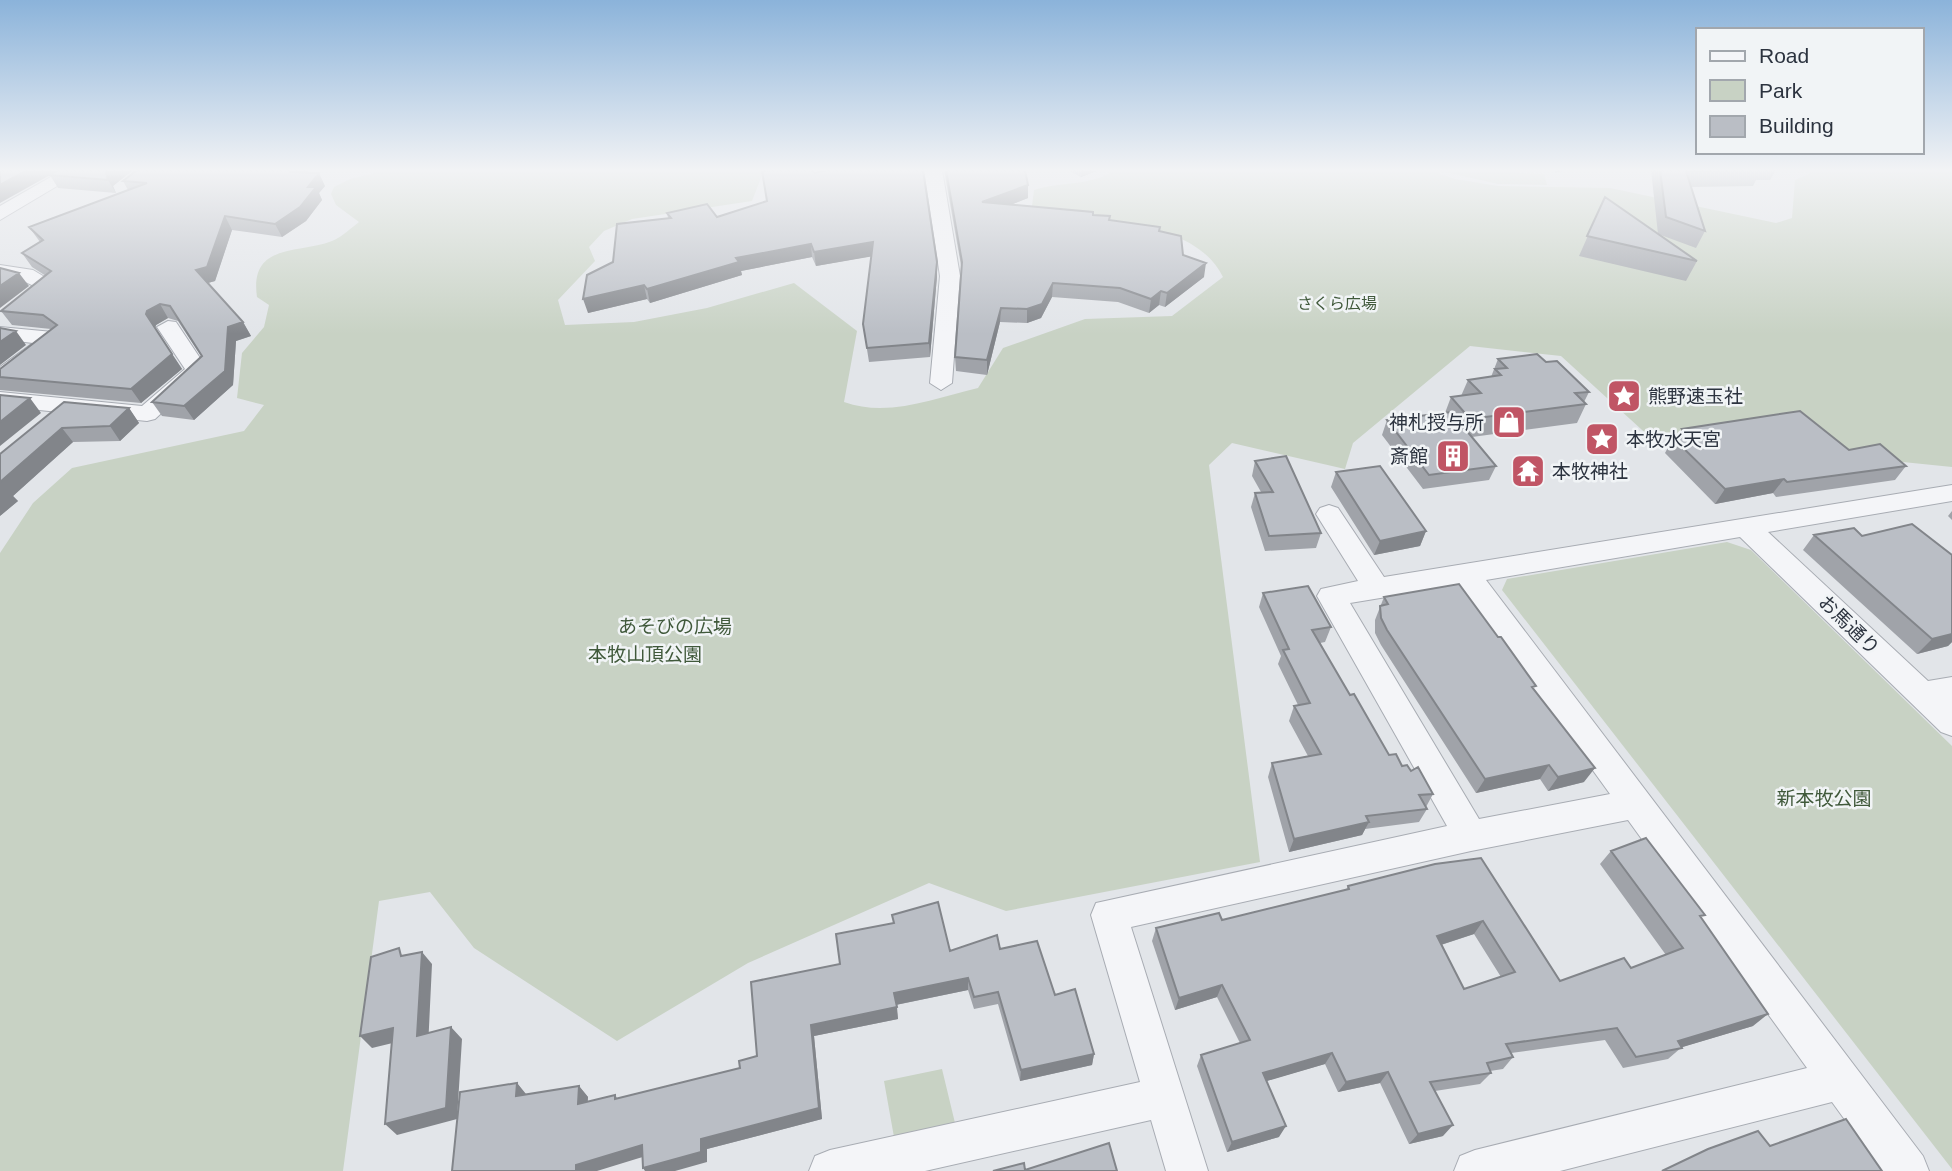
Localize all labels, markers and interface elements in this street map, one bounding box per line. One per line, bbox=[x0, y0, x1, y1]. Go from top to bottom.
legend bbox=[1696, 28, 1924, 154]
text: Road bbox=[1759, 44, 1809, 67]
text: Park bbox=[1759, 79, 1803, 102]
text: Building bbox=[1759, 114, 1834, 137]
park label: さくら広場 bbox=[1297, 295, 1377, 312]
place icon: 熊野速玉社 bbox=[1605, 377, 1643, 415]
place label: 熊野速玉社 bbox=[1648, 386, 1743, 407]
shop icon: 神札授与所 bbox=[1490, 403, 1528, 441]
place label: 神札授与所 bbox=[1389, 412, 1484, 433]
place icon: 本牧水天宮 bbox=[1583, 420, 1621, 458]
place label: 本牧水天宮 bbox=[1626, 429, 1721, 450]
building icon: 斎館 bbox=[1434, 437, 1472, 475]
place label: 斎館 bbox=[1390, 446, 1428, 467]
temple icon: 本牧神社 bbox=[1509, 452, 1547, 490]
place label: 本牧神社 bbox=[1552, 461, 1628, 482]
street label: お馬通り bbox=[1814, 591, 1884, 659]
park label: あそびの広場 bbox=[618, 616, 732, 637]
park label: 本牧山頂公園 bbox=[588, 644, 702, 665]
park label: 新本牧公園 bbox=[1776, 788, 1872, 809]

